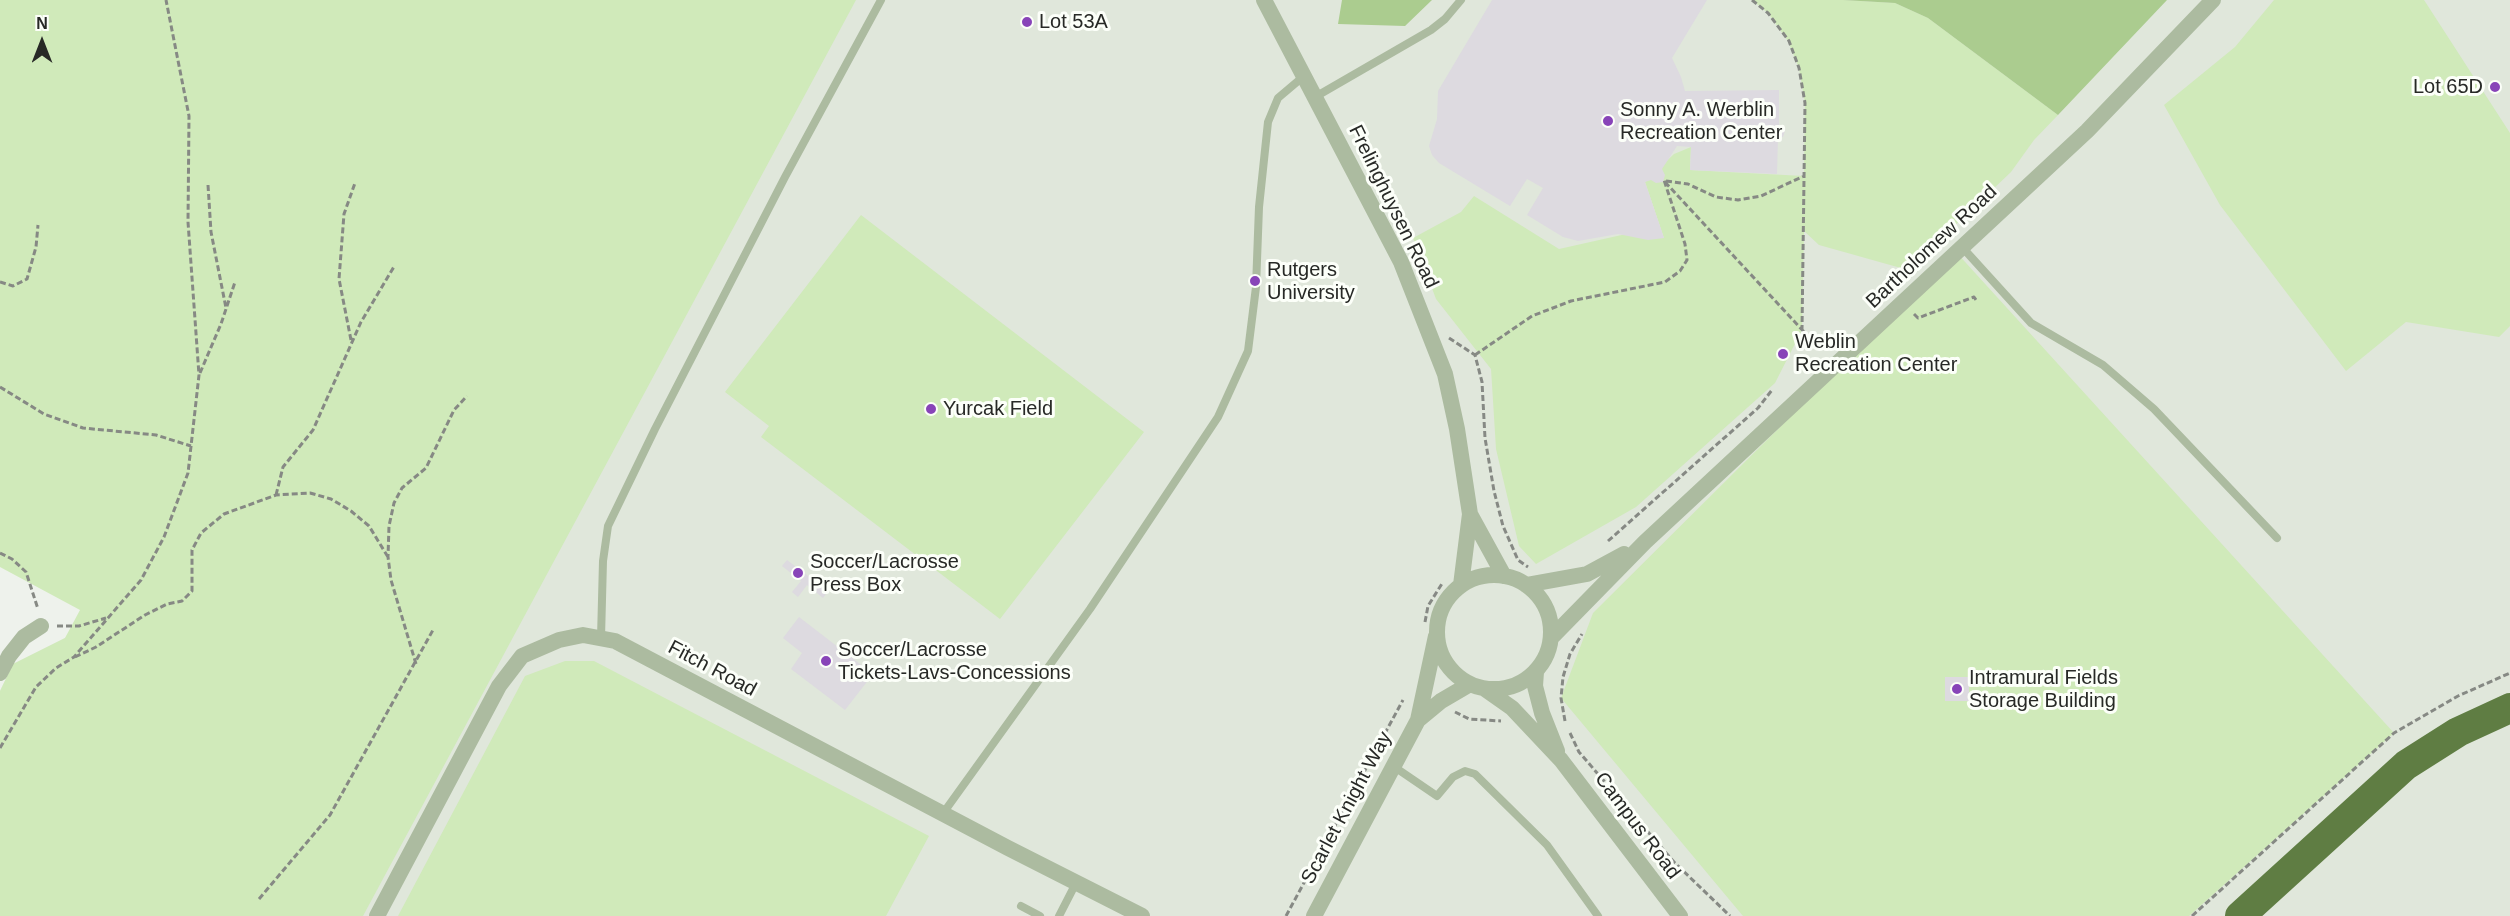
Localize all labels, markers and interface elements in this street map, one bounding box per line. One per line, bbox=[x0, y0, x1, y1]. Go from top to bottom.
place label: Lot 53A bbox=[1039, 10, 1108, 34]
north arrow bbox=[12, 12, 72, 72]
text: N bbox=[36, 15, 48, 32]
marker: Lot 53A bbox=[1020, 15, 1034, 29]
place label: Lot 65D bbox=[2413, 75, 2483, 99]
marker: Lot 65D bbox=[2488, 80, 2502, 94]
place label: Sonny A. Werblin Recreation Center bbox=[1620, 98, 1782, 145]
marker: Sonny A. Werblin Recreation Center bbox=[1601, 114, 1615, 128]
street label: Frelinghuysen Road bbox=[1343, 121, 1443, 293]
street label: Bartholomew Road bbox=[1862, 180, 2002, 314]
place label: Rutgers University bbox=[1267, 258, 1355, 305]
marker: Rutgers University bbox=[1248, 274, 1262, 288]
place label: Weblin Recreation Center bbox=[1795, 330, 1957, 377]
marker: Weblin Recreation Center bbox=[1776, 347, 1790, 361]
place label: Yurcak Field bbox=[943, 397, 1053, 421]
marker: Yurcak Field bbox=[924, 402, 938, 416]
place label: Soccer/Lacrosse Press Box bbox=[810, 550, 959, 597]
marker: Soccer/Lacrosse Press Box bbox=[791, 566, 805, 580]
street label: Fitch Road bbox=[664, 636, 760, 702]
place label: Soccer/Lacrosse Tickets-Lavs-Concessions bbox=[838, 638, 1071, 685]
marker: Soccer/Lacrosse Tickets-Lavs-Concessions bbox=[819, 654, 833, 668]
place label: Intramural Fields Storage Building bbox=[1969, 666, 2118, 713]
marker: Intramural Fields Storage Building bbox=[1950, 682, 1964, 696]
street label: Scarlet Knight Way bbox=[1297, 728, 1397, 888]
street label: Campus Road bbox=[1589, 768, 1685, 884]

